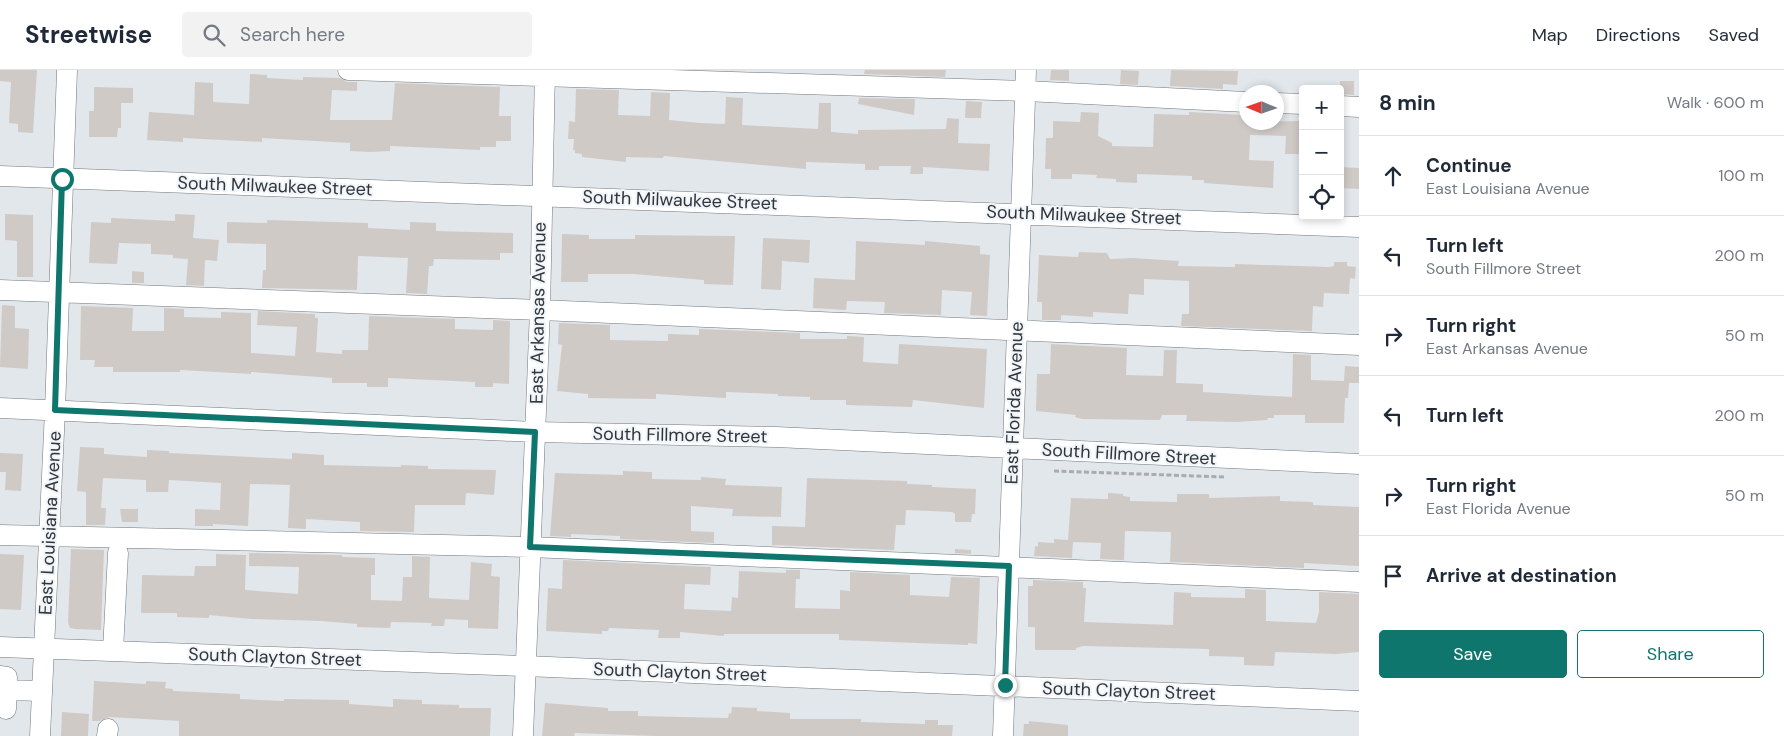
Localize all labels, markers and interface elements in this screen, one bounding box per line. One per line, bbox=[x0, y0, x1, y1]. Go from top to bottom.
search box bbox=[182, 12, 532, 57]
text: Streetwise bbox=[25, 19, 152, 50]
icon: search bbox=[200, 21, 228, 49]
text: Search here bbox=[240, 22, 345, 47]
text: Map bbox=[1532, 23, 1568, 47]
text: Directions bbox=[1596, 23, 1681, 47]
text: Saved bbox=[1709, 23, 1759, 47]
north arrow bbox=[1239, 85, 1284, 130]
map controls bbox=[1299, 85, 1344, 220]
button: + bbox=[1299, 85, 1344, 130]
text: 8 min bbox=[1379, 89, 1436, 117]
text: Walk · 600 m bbox=[1667, 92, 1764, 113]
button: − bbox=[1299, 130, 1344, 175]
text: Continue bbox=[1426, 153, 1512, 178]
icon: ahead bbox=[1379, 162, 1407, 190]
text: 100 m bbox=[1719, 165, 1764, 186]
route start bbox=[51, 168, 74, 191]
street label: South Milwaukee Street bbox=[177, 171, 373, 201]
button: locate bbox=[1299, 175, 1344, 220]
text: East Louisiana Avenue bbox=[1426, 178, 1590, 199]
street label: South Milwaukee Street bbox=[582, 185, 778, 215]
street label: South Milwaukee Street bbox=[986, 200, 1182, 230]
street label: East Arkansas Avenue bbox=[524, 222, 552, 404]
text: Turn left bbox=[1426, 233, 1504, 258]
icon: left bbox=[1379, 242, 1407, 270]
text: 200 m bbox=[1715, 245, 1764, 266]
text: South Fillmore Street bbox=[1426, 258, 1581, 279]
text: Turn right bbox=[1426, 313, 1516, 338]
street label: East Florida Avenue bbox=[999, 321, 1029, 485]
icon: right bbox=[1379, 322, 1407, 350]
text: 50 m bbox=[1725, 325, 1764, 346]
text: East Arkansas Avenue bbox=[1426, 338, 1588, 359]
icon: left bbox=[1379, 402, 1407, 430]
text: Turn left bbox=[1426, 403, 1504, 428]
text: 200 m bbox=[1715, 405, 1764, 426]
street label: South Fillmore Street bbox=[592, 421, 768, 449]
street label: East Louisiana Avenue bbox=[33, 430, 67, 616]
street label: South Fillmore Street bbox=[1041, 437, 1217, 471]
text: Turn right bbox=[1426, 473, 1516, 498]
icon: right bbox=[1379, 482, 1407, 510]
text: 50 m bbox=[1725, 485, 1764, 506]
text: East Florida Avenue bbox=[1426, 498, 1571, 519]
icon: arrive bbox=[1379, 562, 1407, 590]
text: Arrive at destination bbox=[1426, 563, 1617, 588]
button: Save bbox=[1379, 630, 1567, 678]
button: Share bbox=[1577, 630, 1764, 678]
street label: South Clayton Street bbox=[188, 642, 362, 672]
street label: South Clayton Street bbox=[593, 657, 767, 687]
route end bbox=[994, 674, 1017, 697]
street label: South Clayton Street bbox=[1042, 676, 1216, 706]

